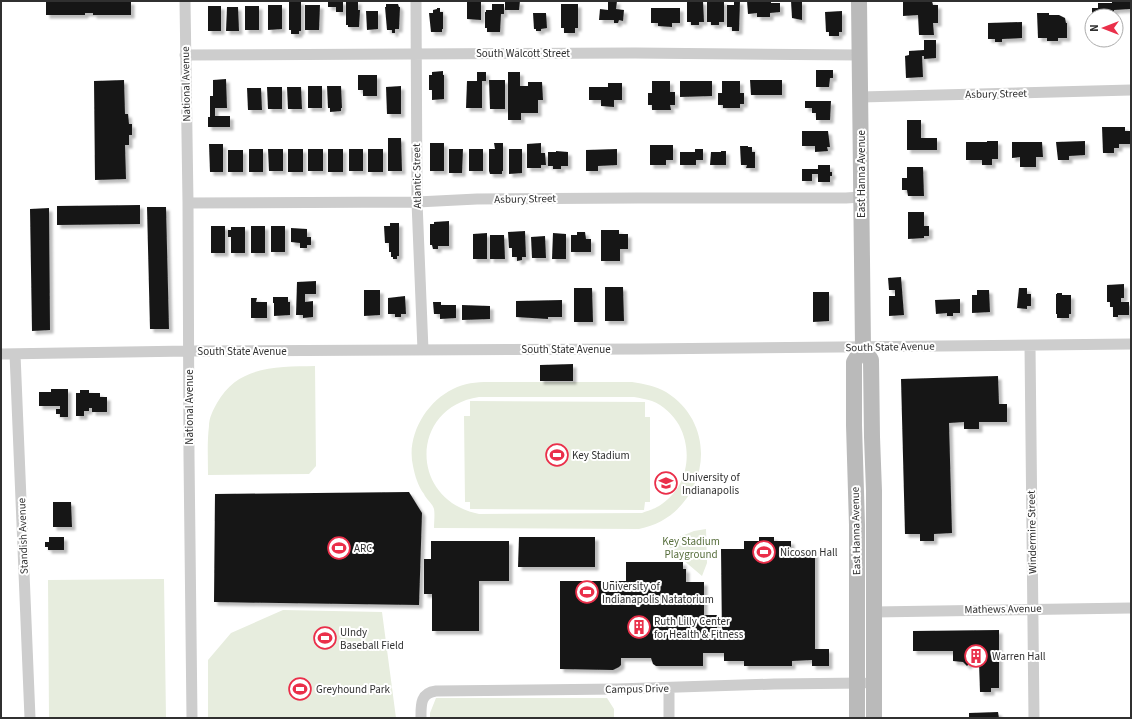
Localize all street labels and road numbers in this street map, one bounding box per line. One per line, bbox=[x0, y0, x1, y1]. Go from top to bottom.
street label: National Avenue bbox=[178, 46, 194, 122]
street label: South Walcott Street bbox=[476, 46, 570, 61]
street label: Asbury Street bbox=[965, 86, 1027, 102]
street label: East Hanna Avenue bbox=[854, 129, 869, 218]
street label: Atlantic Street bbox=[409, 143, 425, 209]
street label: Asbury Street bbox=[494, 191, 556, 207]
street label: South State Avenue bbox=[845, 339, 935, 355]
street label: South State Avenue bbox=[521, 342, 611, 357]
street label: South State Avenue bbox=[197, 344, 287, 359]
street label: National Avenue bbox=[182, 369, 197, 445]
street label: East Hanna Avenue bbox=[848, 486, 864, 575]
street label: Windermire Street bbox=[1024, 490, 1040, 574]
street label: Standish Avenue bbox=[14, 497, 32, 574]
street label: Mathews Avenue bbox=[964, 601, 1042, 617]
street label: Campus Drive bbox=[605, 681, 670, 697]

